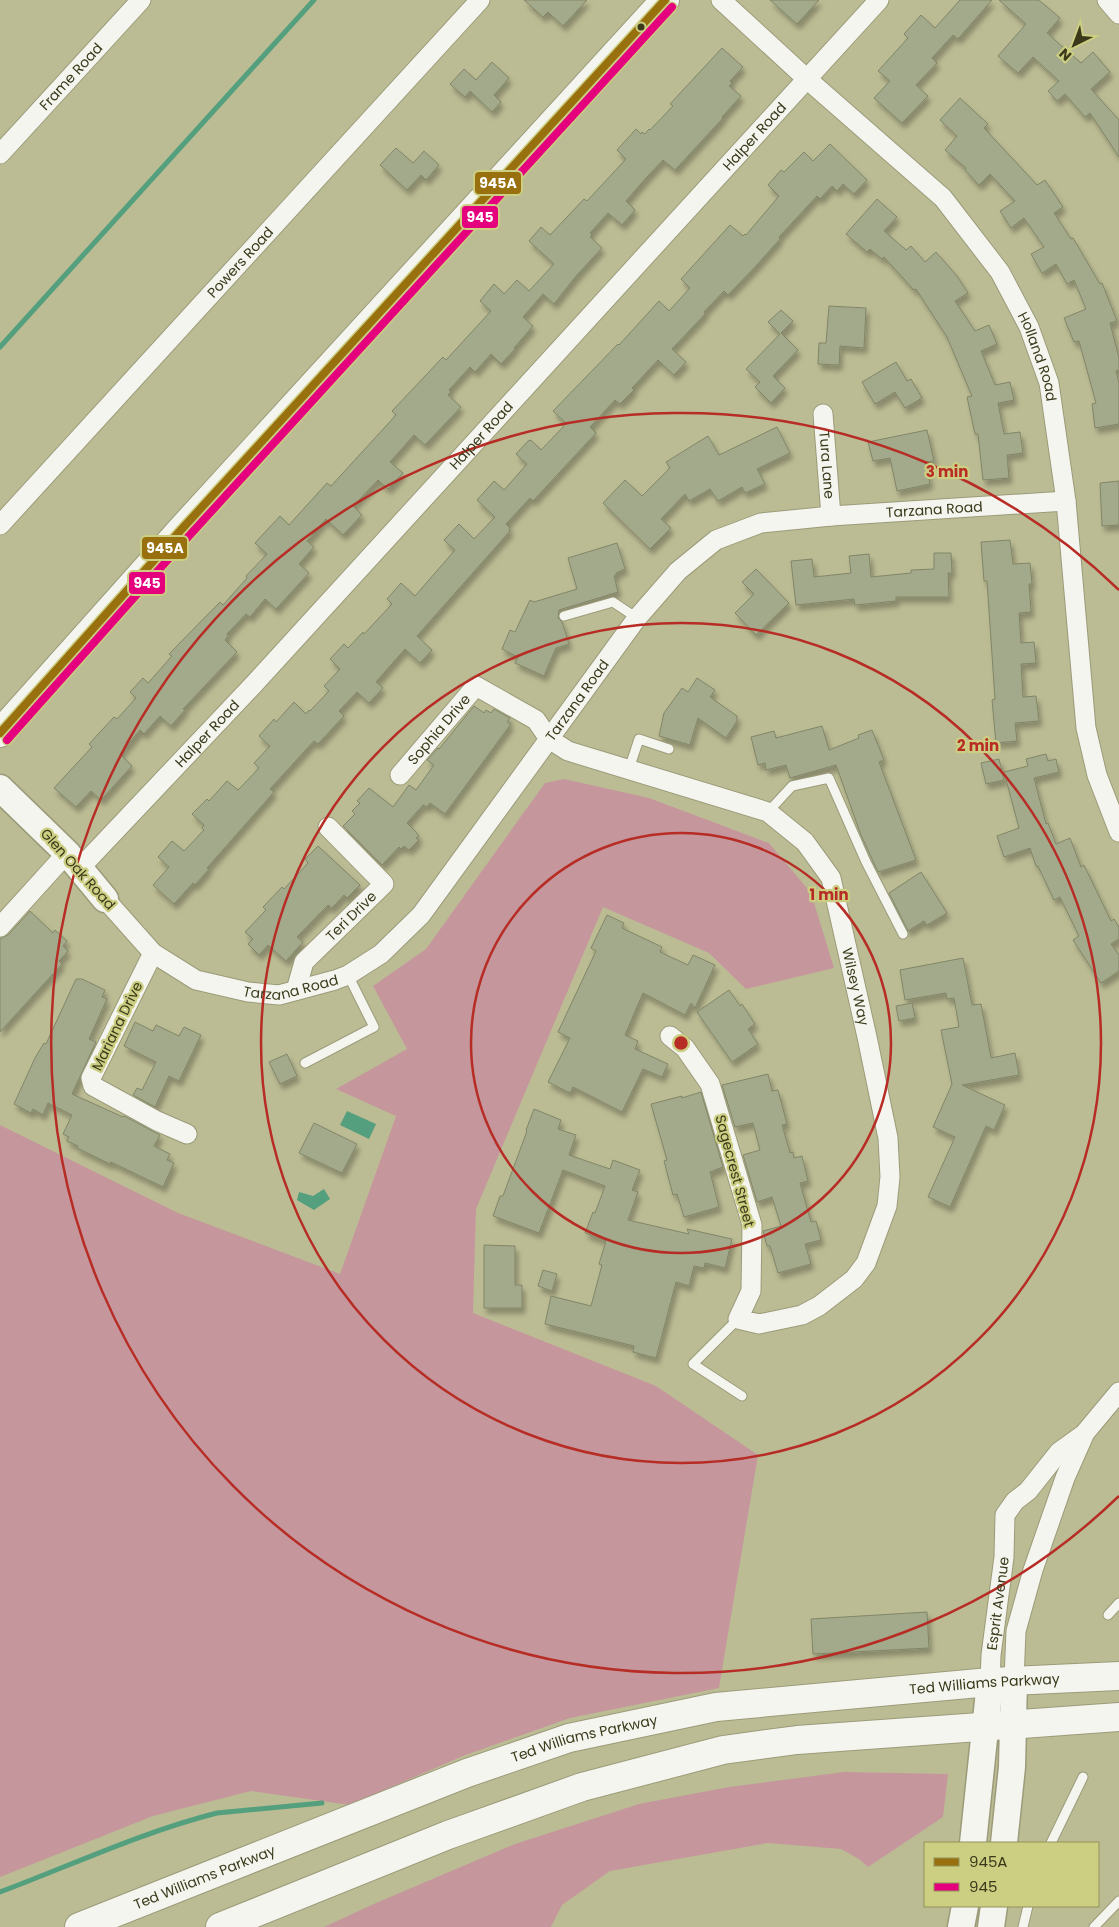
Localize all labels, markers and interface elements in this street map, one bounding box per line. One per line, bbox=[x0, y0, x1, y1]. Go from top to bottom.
north arrow bbox=[1049, 20, 1099, 70]
unlabelled marker bbox=[636, 22, 646, 32]
street label: Frame Road bbox=[35, 38, 107, 115]
text: N bbox=[1055, 44, 1076, 66]
street label: Halper Road bbox=[718, 98, 791, 175]
line badge: 945A bbox=[474, 171, 522, 195]
text: 945A bbox=[479, 173, 517, 193]
line badge: 945 bbox=[461, 205, 499, 229]
text: 945 bbox=[466, 207, 494, 227]
street label: Powers Road bbox=[202, 222, 278, 302]
street label: Holland Road bbox=[1013, 308, 1062, 403]
street label: Halper Road bbox=[445, 397, 518, 474]
street label: Tura Lane bbox=[814, 430, 840, 500]
text: 3 min bbox=[926, 461, 968, 482]
street label: Tarzana Road bbox=[885, 496, 983, 522]
line badge: 945A bbox=[141, 536, 188, 560]
text: 945A bbox=[146, 538, 184, 558]
line badge: 945 bbox=[128, 571, 166, 595]
text: 945 bbox=[133, 573, 161, 593]
street label: Tarzana Road bbox=[541, 655, 614, 745]
street label: Sophia Drive bbox=[403, 689, 475, 769]
street label: Halper Road bbox=[170, 695, 244, 772]
text: 2 min bbox=[957, 735, 999, 756]
street label: Glen Oak Road bbox=[36, 824, 120, 914]
text: 1 min bbox=[809, 884, 849, 905]
street label: Teri Drive bbox=[321, 886, 381, 945]
street label: Wilsey Way bbox=[837, 946, 874, 1028]
street label: Tarzana Road bbox=[241, 970, 340, 1005]
street label: Mariana Drive bbox=[87, 978, 147, 1074]
centre of rings bbox=[672, 1034, 690, 1052]
street label: Sagecrest Street bbox=[710, 1113, 760, 1229]
street label: Esprit Avenue bbox=[982, 1555, 1014, 1651]
street label: Ted Williams Parkway bbox=[908, 1669, 1060, 1699]
street label: Ted Williams Parkway bbox=[508, 1710, 659, 1767]
street label: Ted Williams Parkway bbox=[131, 1840, 278, 1914]
legend bbox=[924, 1842, 1099, 1907]
text: 945A bbox=[969, 1851, 1007, 1872]
text: 945 bbox=[969, 1876, 997, 1897]

